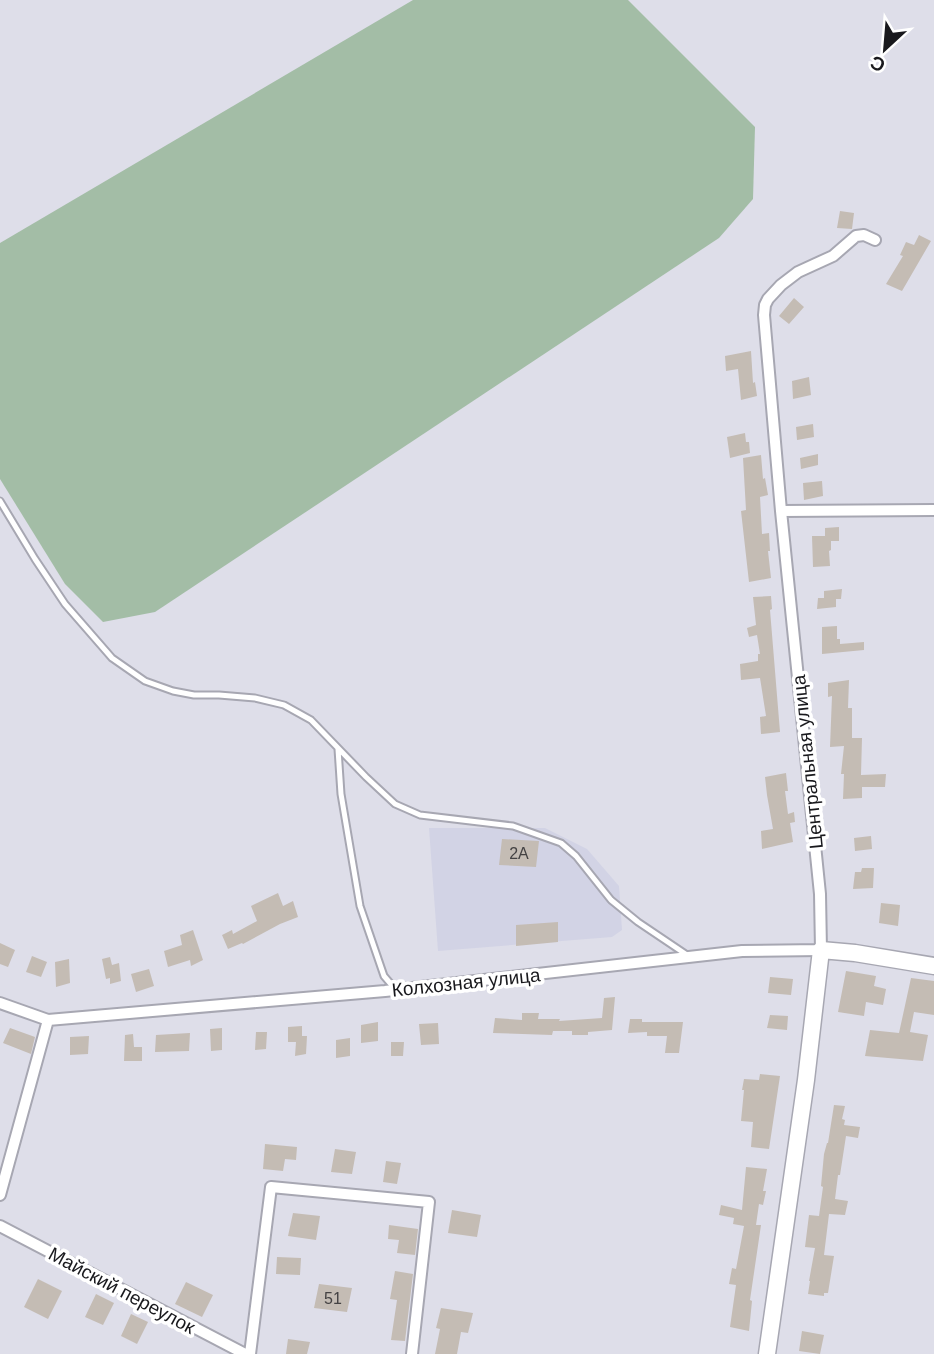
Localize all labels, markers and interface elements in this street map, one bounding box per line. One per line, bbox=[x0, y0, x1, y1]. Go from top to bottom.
north arrow bbox=[850, 14, 920, 84]
text: С bbox=[867, 51, 889, 76]
street label: Центральная улица bbox=[788, 674, 827, 850]
house number: 2А bbox=[509, 845, 529, 862]
street label: Колхозная улица bbox=[391, 964, 542, 1001]
street label: Майский переулок bbox=[45, 1243, 199, 1338]
house number: 51 bbox=[324, 1290, 342, 1307]

